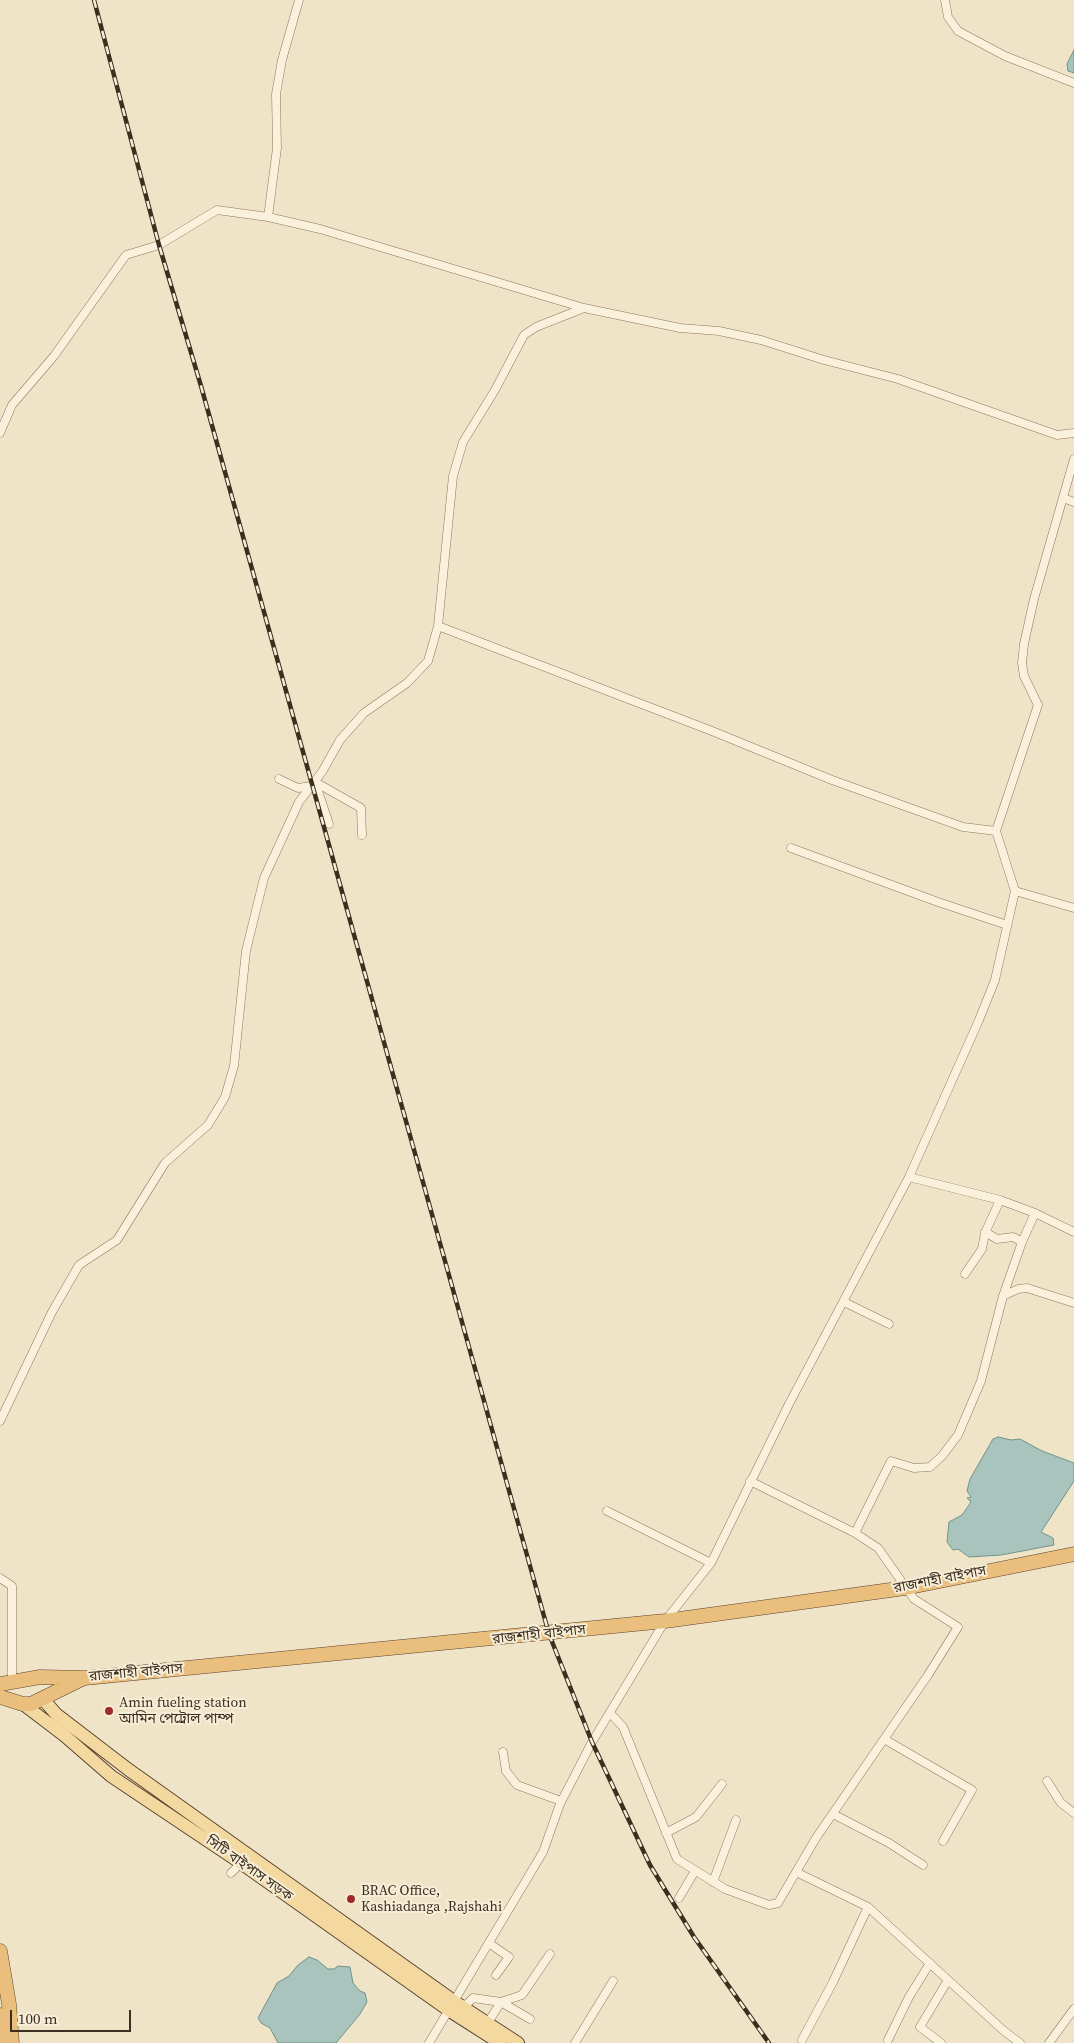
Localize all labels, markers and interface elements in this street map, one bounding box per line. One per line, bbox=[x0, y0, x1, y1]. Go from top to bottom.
street label: রাজশাহী বাইপাস bbox=[892, 1563, 988, 1597]
street label: রাজশাহী বাইপাস bbox=[491, 1622, 587, 1648]
street label: রাজশাহী বাইপাস bbox=[89, 1661, 183, 1685]
place label: Amin fueling station আমিন পেট্রোল পাম্প bbox=[119, 1695, 247, 1728]
marker: Amin fueling station আমিন পেট্রোল পাম্প bbox=[103, 1705, 115, 1717]
street label: সিটি বাইপাস সড়ক bbox=[202, 1833, 296, 1905]
place label: BRAC Office, Kashiadanga ,Rajshahi bbox=[361, 1883, 502, 1915]
marker: BRAC Office, Kashiadanga ,Rajshahi bbox=[345, 1893, 357, 1905]
scale bar bbox=[12, 2000, 134, 2032]
text: 100 m bbox=[18, 2008, 58, 2029]

